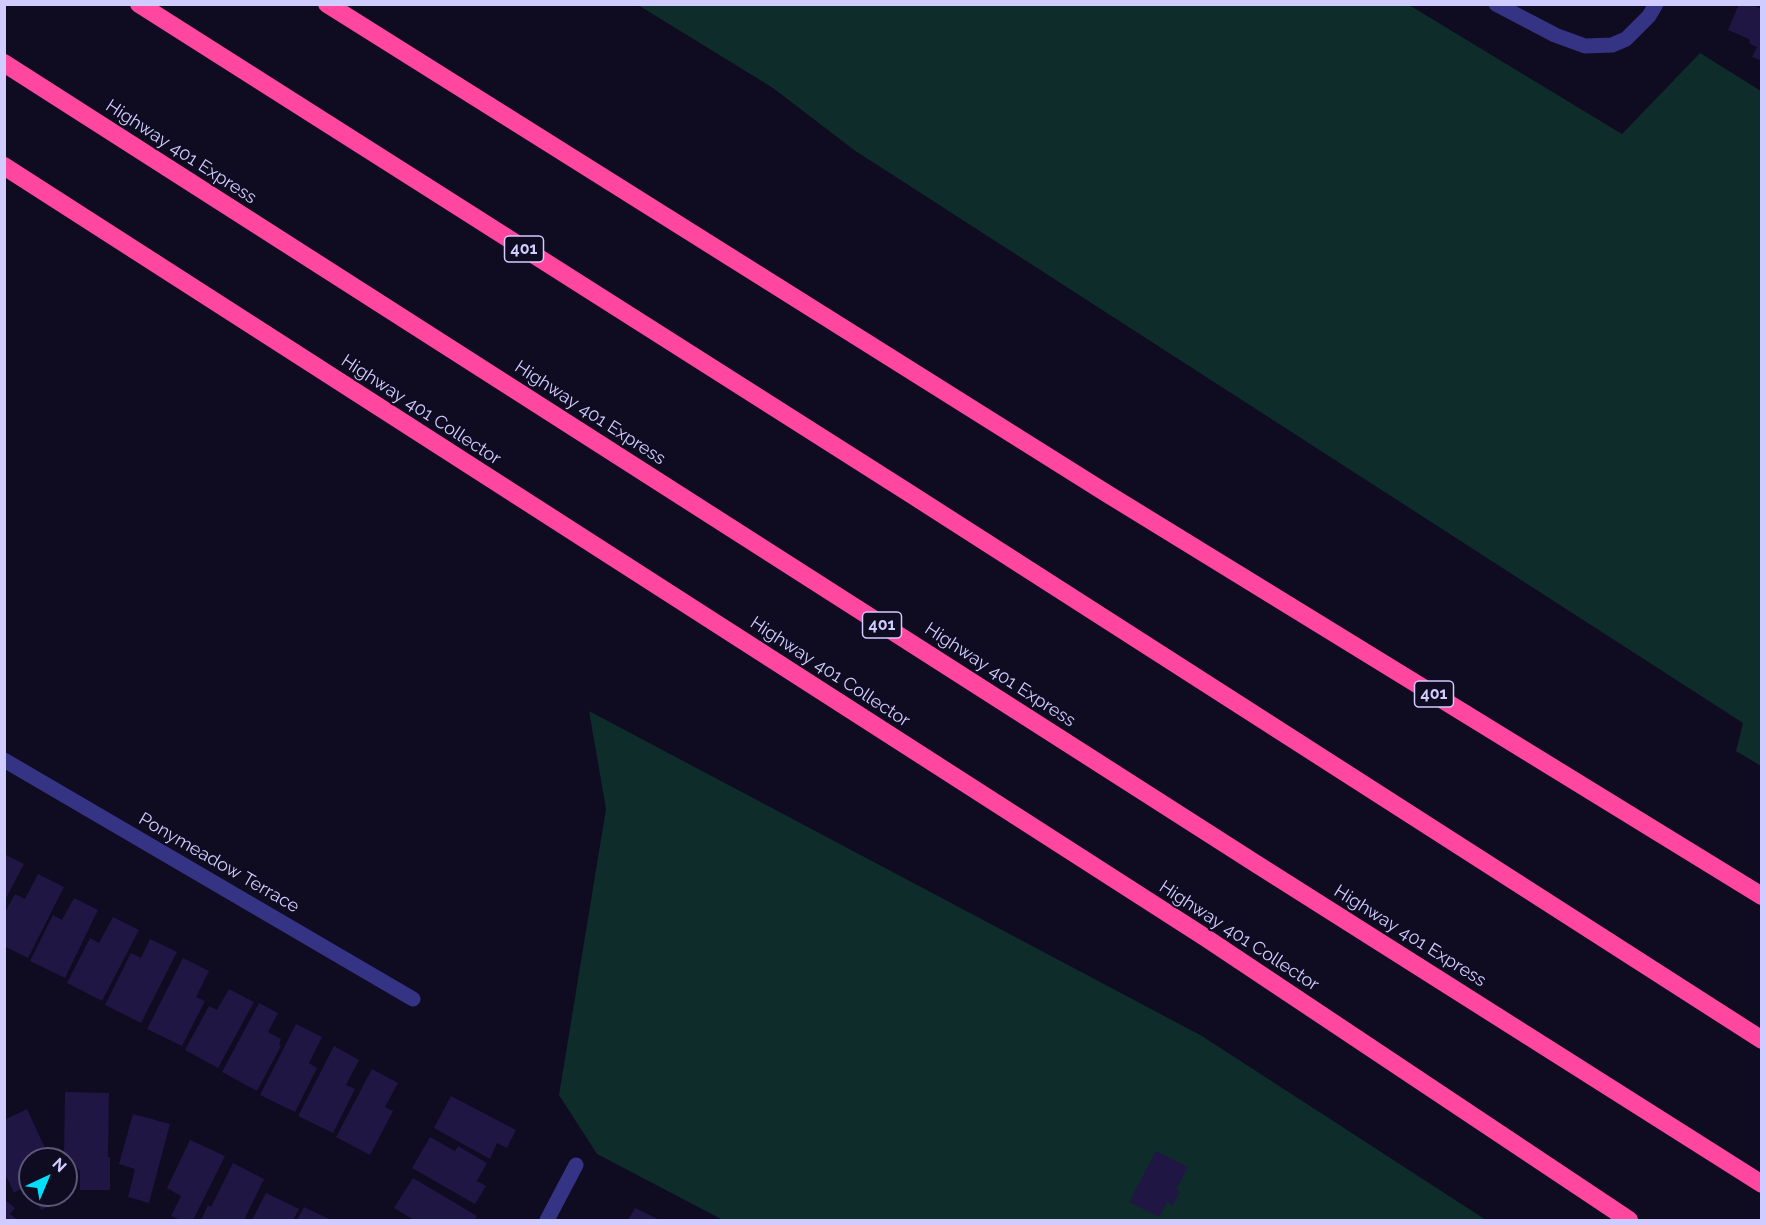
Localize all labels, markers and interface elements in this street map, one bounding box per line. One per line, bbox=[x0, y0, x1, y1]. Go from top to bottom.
street label: Highway 401 Express bbox=[102, 95, 260, 209]
road number: 401 bbox=[504, 236, 544, 262]
street label: Highway 401 Collector bbox=[337, 350, 505, 470]
street label: Highway 401 Express bbox=[511, 356, 669, 470]
street label: Highway 401 Collector bbox=[746, 612, 914, 732]
road number: 401 bbox=[862, 612, 902, 638]
street label: Highway 401 Express bbox=[921, 618, 1079, 732]
road number: 401 bbox=[1414, 681, 1454, 707]
street label: Ponymeadow Terrace bbox=[135, 808, 303, 918]
street label: Highway 401 Collector bbox=[1155, 876, 1323, 996]
street label: Highway 401 Express bbox=[1330, 880, 1490, 992]
north arrow bbox=[18, 1147, 78, 1207]
text: N bbox=[48, 1154, 70, 1176]

